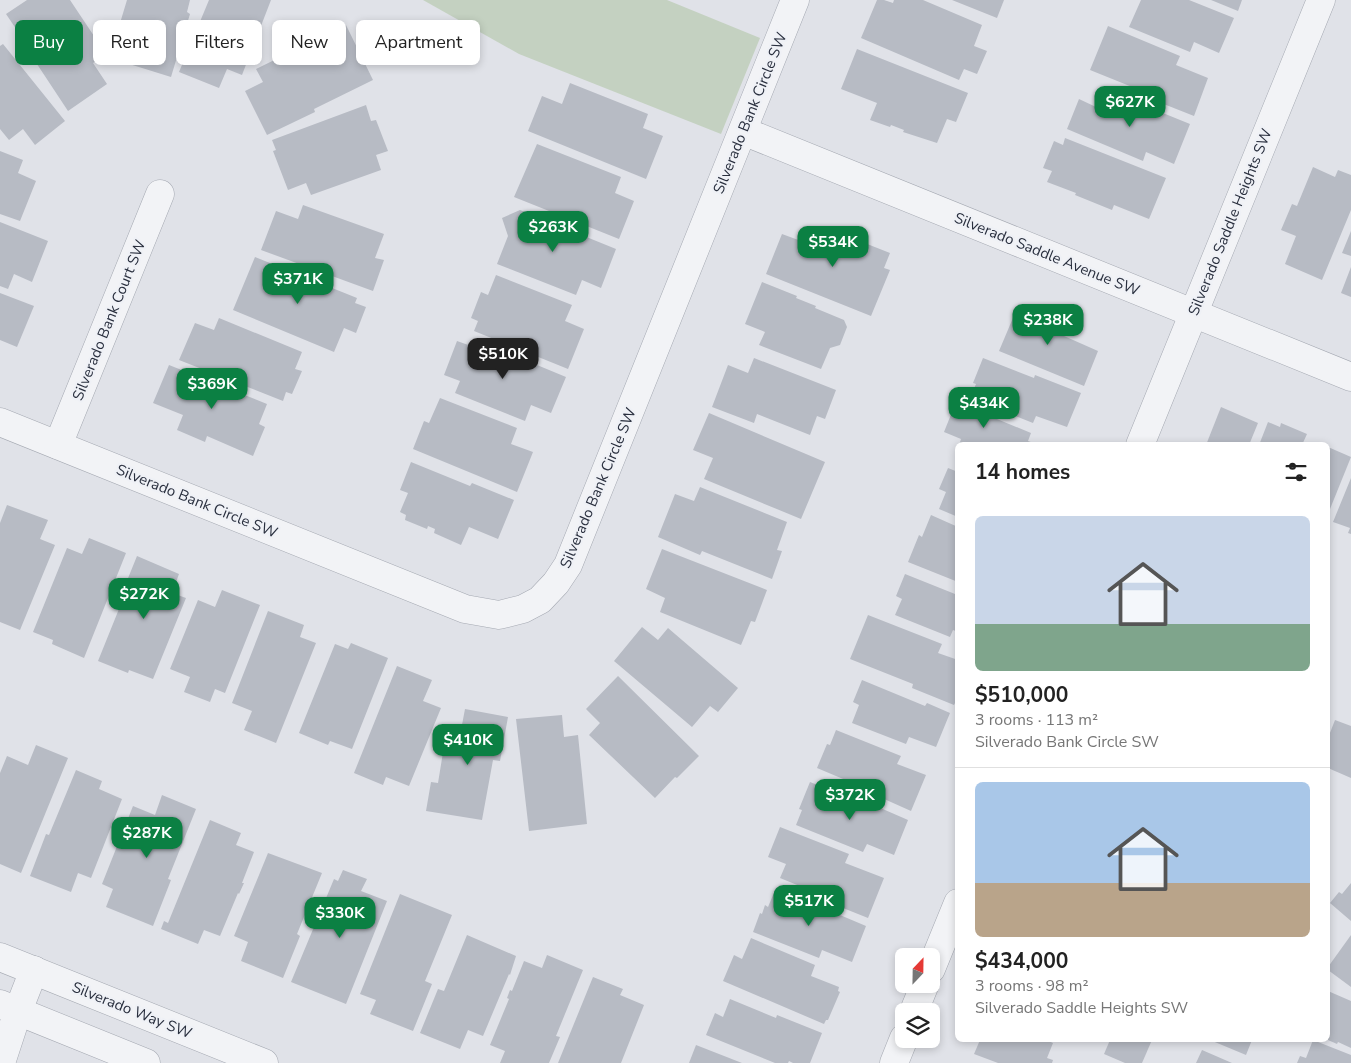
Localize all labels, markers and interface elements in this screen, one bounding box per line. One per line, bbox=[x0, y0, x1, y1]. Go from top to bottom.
chip: Buy bbox=[15, 20, 83, 65]
chip: Rent bbox=[93, 20, 166, 65]
chip: Filters bbox=[176, 20, 262, 65]
chip: New bbox=[272, 20, 346, 65]
chip: Apartment bbox=[356, 20, 480, 65]
street label: Silverado Bank Circle SW bbox=[708, 29, 792, 197]
pin: $627K bbox=[1095, 86, 1165, 128]
text: $627K bbox=[1105, 91, 1155, 113]
street label: Silverado Saddle Heights SW bbox=[1183, 125, 1277, 318]
street label: Silverado Saddle Avenue SW bbox=[951, 208, 1143, 301]
pin: $263K bbox=[518, 210, 588, 253]
text: $263K bbox=[528, 216, 578, 238]
pin: $534K bbox=[798, 226, 868, 268]
text: $534K bbox=[808, 231, 858, 253]
street label: Silverado Bank Court SW bbox=[68, 236, 151, 403]
pin: $371K bbox=[263, 262, 333, 305]
text: $371K bbox=[273, 268, 323, 290]
pin: $238K bbox=[1013, 304, 1083, 346]
text: $238K bbox=[1023, 309, 1073, 331]
pin: $510K bbox=[468, 338, 538, 380]
text: $510K bbox=[478, 343, 528, 365]
pin: $369K bbox=[177, 368, 247, 410]
text: $369K bbox=[187, 373, 237, 395]
pin: $434K bbox=[949, 386, 1019, 429]
text: $434K bbox=[959, 392, 1009, 414]
street label: Silverado Bank Circle SW bbox=[555, 404, 641, 571]
text: 14 homes bbox=[975, 458, 1070, 486]
icon: filters bbox=[1282, 458, 1310, 486]
street label: Silverado Bank Circle SW bbox=[113, 459, 281, 543]
icon: home bbox=[1098, 549, 1188, 639]
pin: $272K bbox=[109, 578, 179, 620]
text: $272K bbox=[119, 583, 169, 605]
text: $510,000 bbox=[975, 681, 1068, 709]
text: 3 rooms · 113 m² bbox=[975, 709, 1098, 731]
pin: $410K bbox=[433, 724, 503, 766]
text: $410K bbox=[443, 729, 493, 751]
text: Silverado Bank Circle SW bbox=[975, 731, 1159, 753]
pin: $372K bbox=[815, 778, 885, 821]
text: $372K bbox=[825, 784, 875, 806]
icon: home bbox=[1098, 814, 1188, 904]
pin: $287K bbox=[112, 816, 182, 859]
text: $287K bbox=[122, 822, 172, 844]
pin: $517K bbox=[774, 884, 844, 927]
text: $517K bbox=[784, 890, 834, 912]
pin: $330K bbox=[305, 896, 375, 939]
text: $330K bbox=[315, 902, 365, 924]
text: $434,000 bbox=[975, 947, 1068, 975]
north arrow bbox=[895, 948, 940, 992]
map controls bbox=[895, 948, 940, 1048]
text: 3 rooms · 98 m² bbox=[975, 975, 1088, 997]
street label: Silverado Way SW bbox=[69, 977, 195, 1043]
text: Silverado Saddle Heights SW bbox=[975, 997, 1188, 1019]
button: layers bbox=[895, 1003, 940, 1048]

